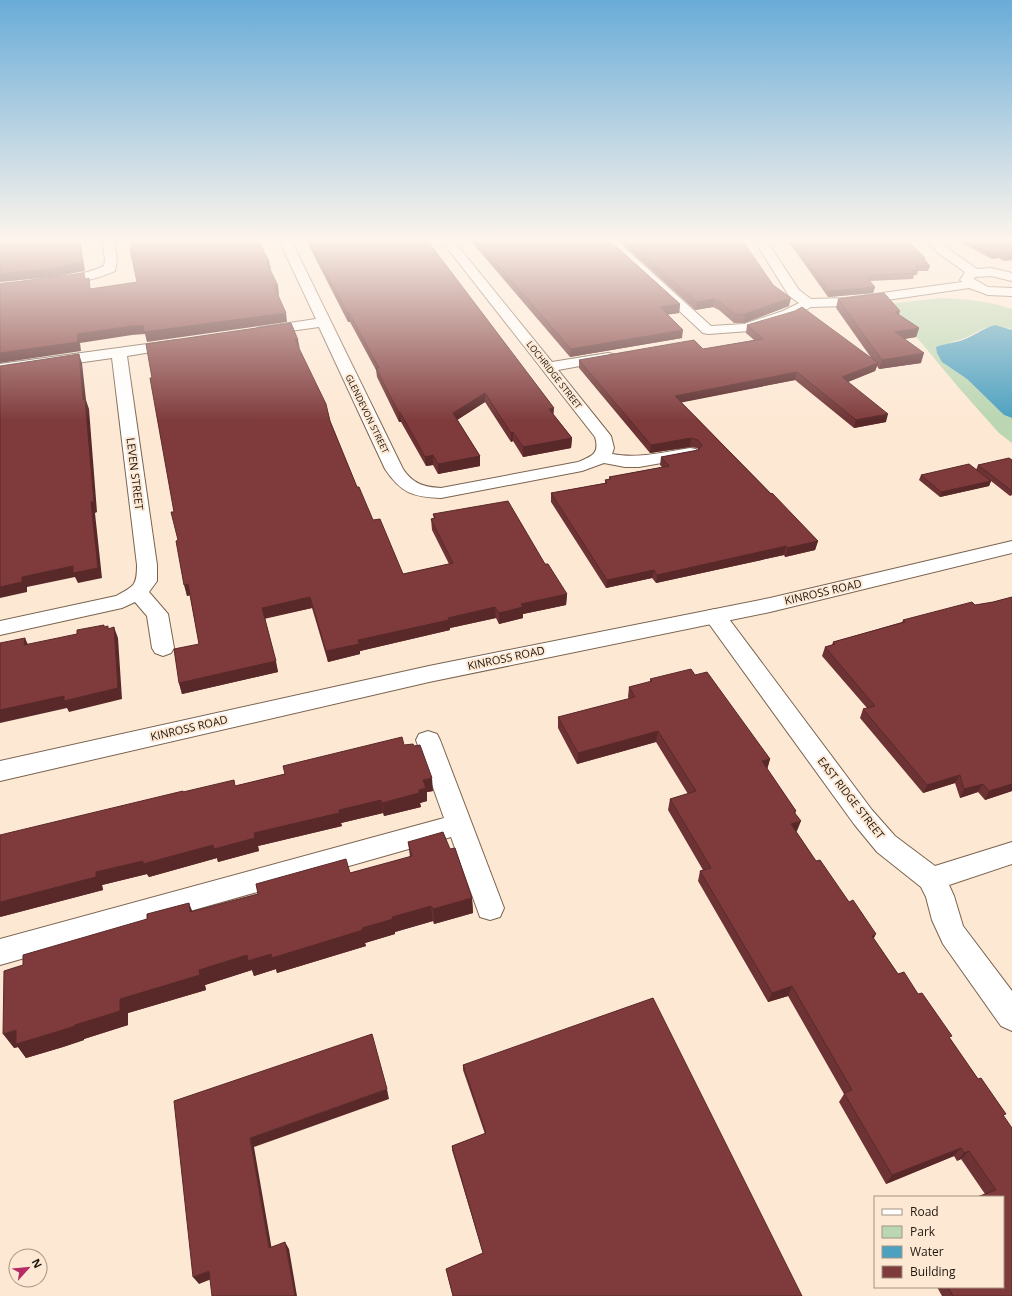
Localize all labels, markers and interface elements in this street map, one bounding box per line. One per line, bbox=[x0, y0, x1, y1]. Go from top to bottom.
street label: LOCHRIDGE STREET bbox=[524, 338, 585, 411]
street label: GLENDEVON STREET bbox=[343, 372, 392, 456]
street label: LEVEN STREET bbox=[124, 437, 147, 511]
street label: KINROSS ROAD bbox=[783, 575, 863, 608]
street label: KINROSS ROAD bbox=[466, 642, 546, 673]
street label: KINROSS ROAD bbox=[149, 711, 229, 744]
street label: EAST RIDGE STREET bbox=[815, 754, 888, 842]
legend bbox=[874, 1196, 1004, 1288]
text: Road bbox=[910, 1203, 939, 1220]
text: Park bbox=[910, 1223, 936, 1240]
text: Water bbox=[910, 1243, 944, 1260]
north arrow bbox=[8, 1248, 48, 1288]
text: N bbox=[29, 1256, 46, 1271]
text: Building bbox=[910, 1263, 956, 1280]

